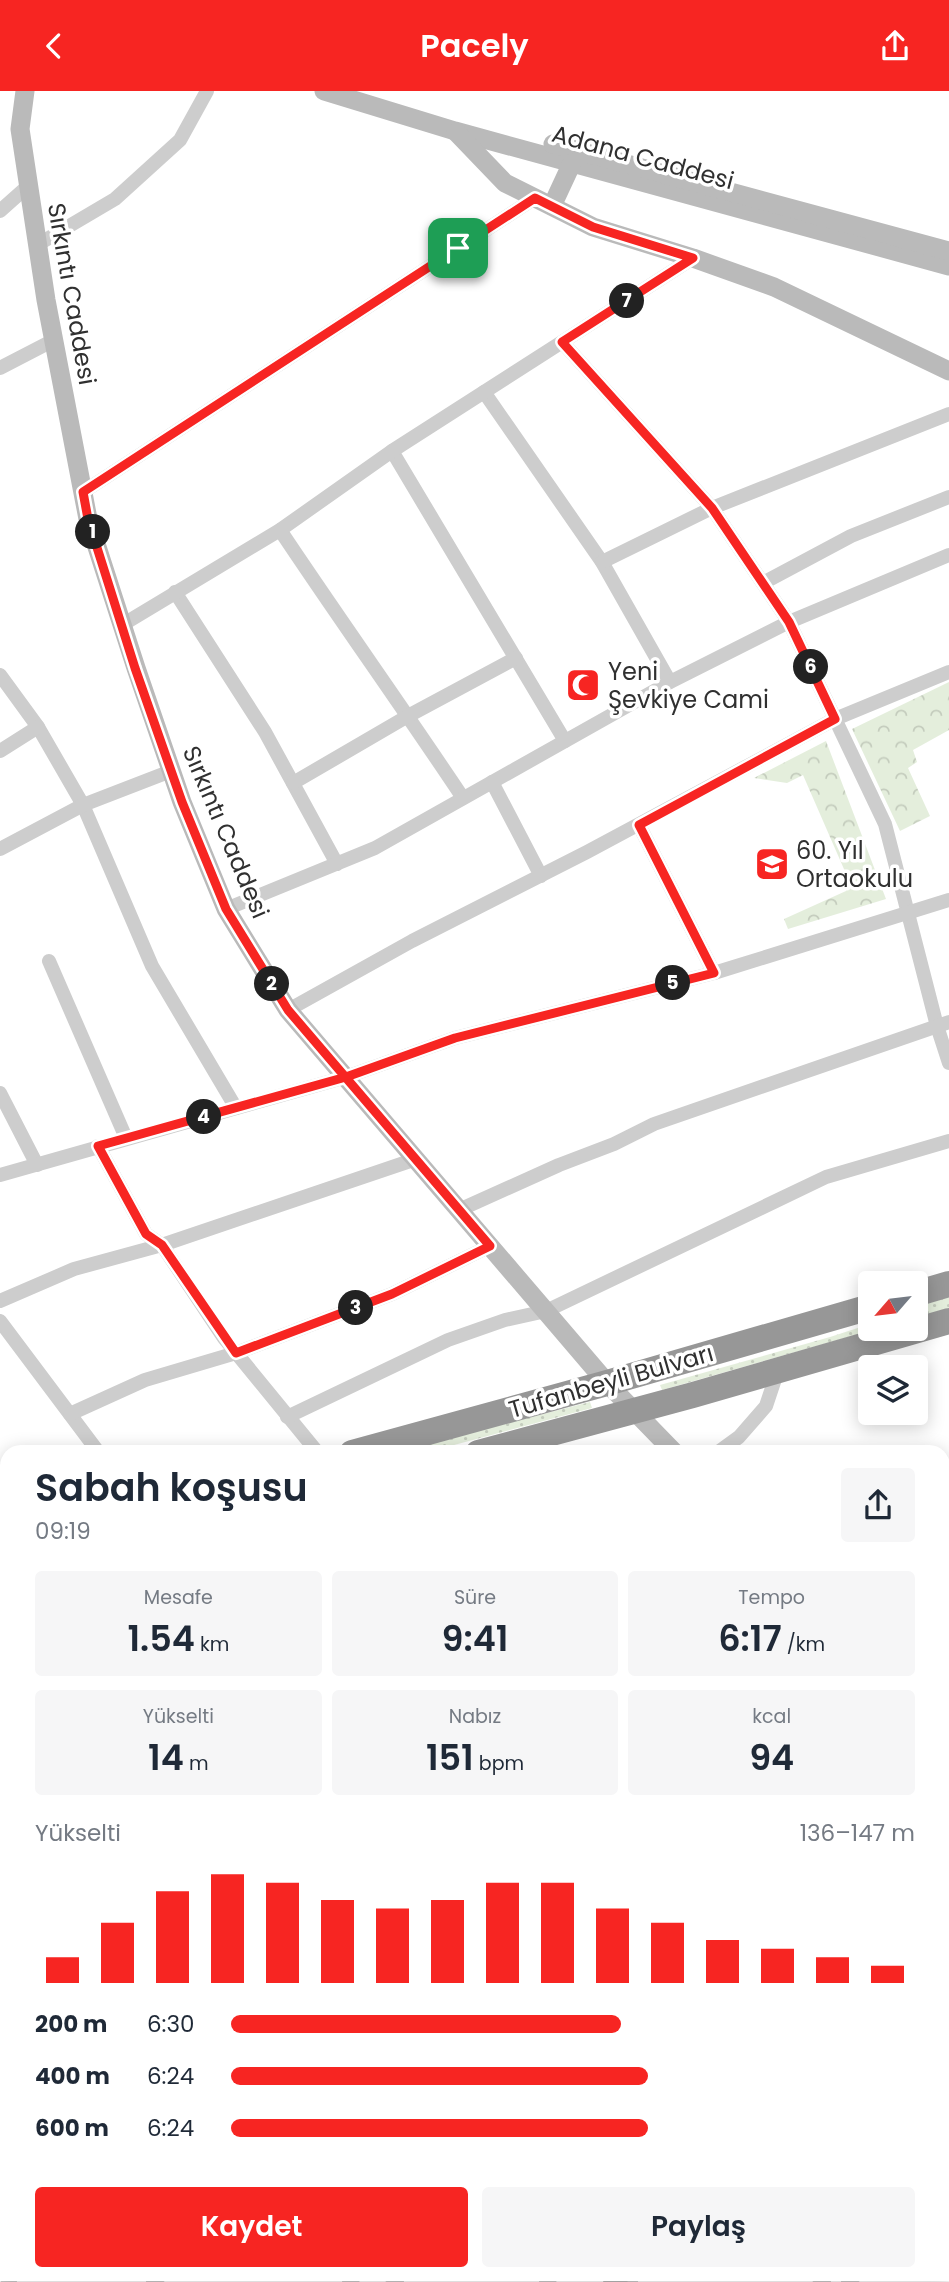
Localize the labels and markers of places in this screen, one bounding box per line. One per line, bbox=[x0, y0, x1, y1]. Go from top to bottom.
pin bbox=[428, 218, 488, 278]
pin: 7 bbox=[610, 283, 644, 319]
pin: 1 bbox=[76, 515, 110, 549]
pin: 6 bbox=[794, 649, 828, 685]
place label: Yeni Şevkiye Cami bbox=[608, 655, 769, 716]
mosque icon: Yeni Şevkiye Cami bbox=[564, 666, 602, 704]
place label: 60. Yıl Ortaokulu bbox=[796, 834, 913, 895]
school or university icon: 60. Yıl Ortaokulu bbox=[753, 845, 791, 883]
pin: 5 bbox=[656, 965, 690, 1001]
pin: 2 bbox=[254, 967, 290, 1001]
pin: 4 bbox=[186, 1100, 222, 1135]
pin: 3 bbox=[338, 1291, 374, 1325]

